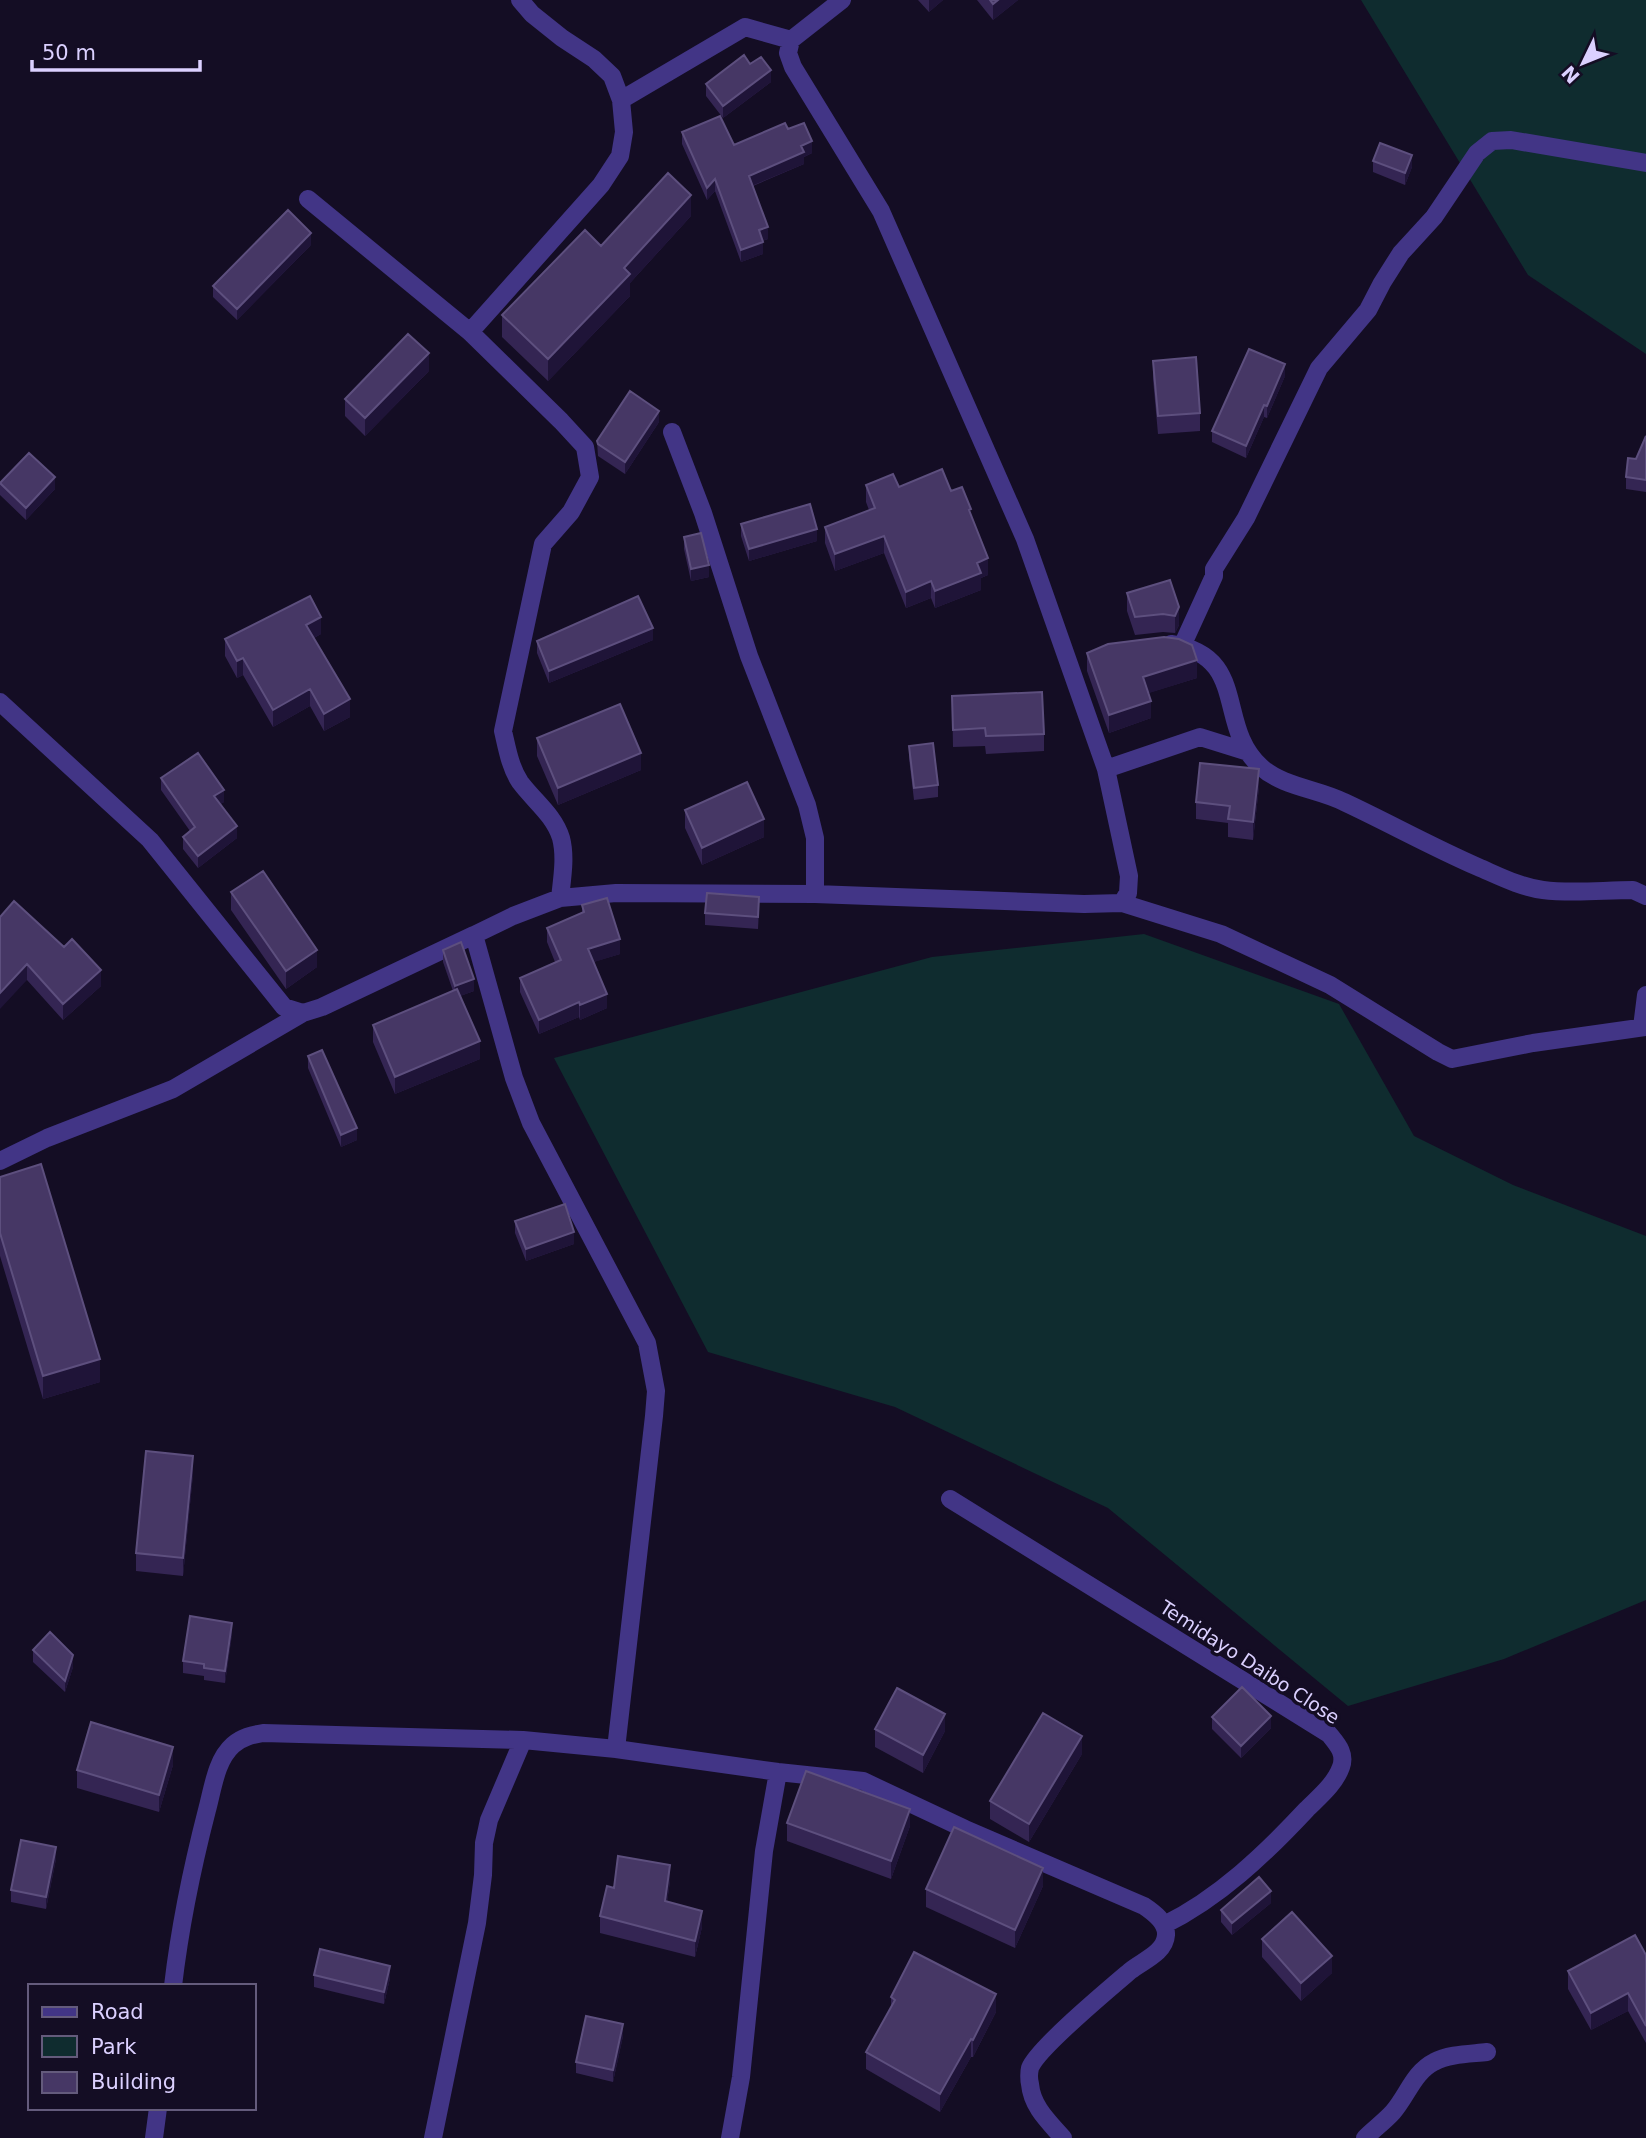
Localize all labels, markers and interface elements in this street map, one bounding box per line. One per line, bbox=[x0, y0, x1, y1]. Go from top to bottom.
scale bar bbox=[32, 28, 200, 72]
north arrow bbox=[1548, 28, 1618, 98]
text: 50 m bbox=[42, 41, 96, 65]
text: N bbox=[1557, 61, 1584, 88]
street label: Temidayo Daibo Close bbox=[1155, 1595, 1344, 1728]
legend bbox=[28, 1984, 256, 2110]
text: Road bbox=[91, 2000, 144, 2024]
text: Park bbox=[91, 2035, 137, 2059]
text: Building bbox=[91, 2070, 176, 2094]

